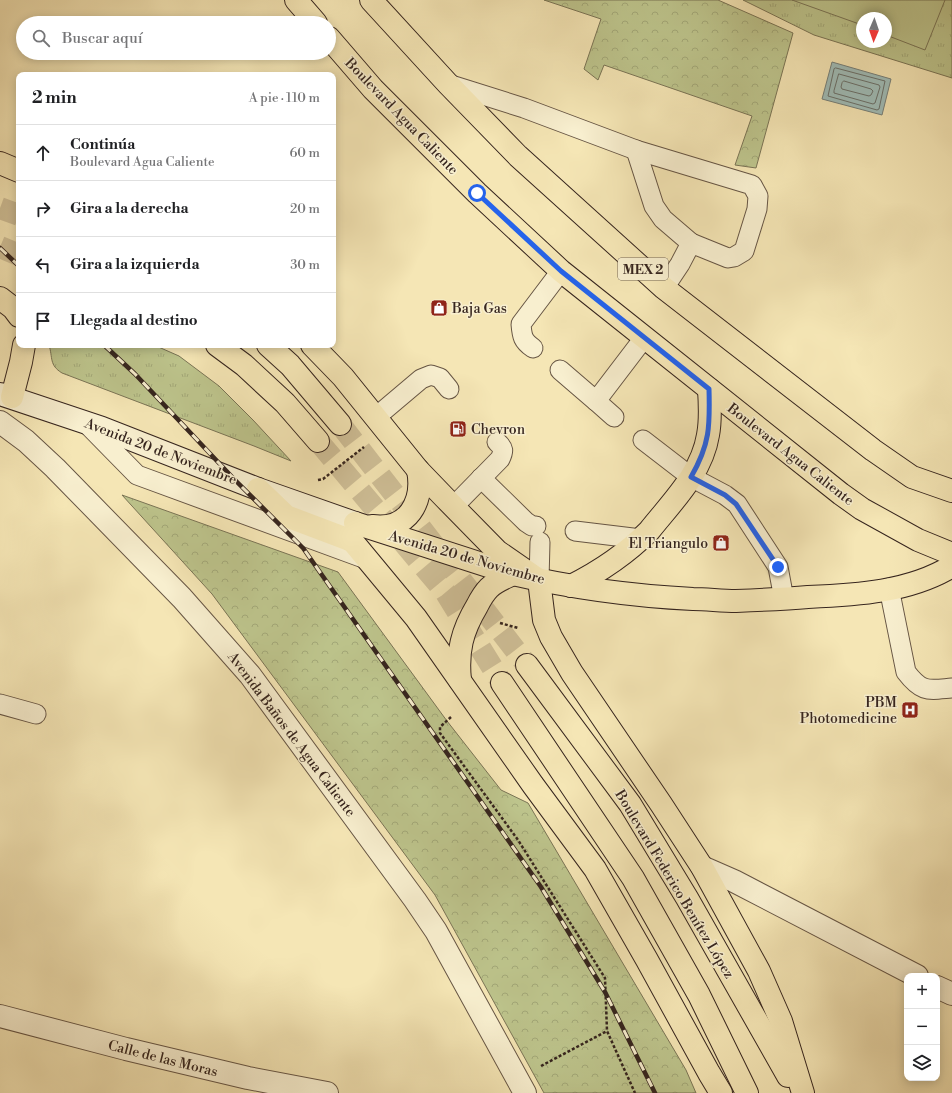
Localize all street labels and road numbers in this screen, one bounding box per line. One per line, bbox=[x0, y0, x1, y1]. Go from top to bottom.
street label: Boulevard Agua Caliente bbox=[340, 54, 462, 179]
road number: MEX 2 bbox=[618, 258, 668, 280]
street label: Boulevard Agua Caliente bbox=[723, 399, 857, 510]
street label: Avenida 20 de Noviembre bbox=[81, 414, 239, 489]
street label: Avenida 20 de Noviembre bbox=[386, 527, 547, 589]
street label: Avenida Baños de Agua Caliente bbox=[223, 648, 359, 821]
street label: Boulevard Federico Benítez López bbox=[610, 786, 738, 982]
street label: Calle de las Moras bbox=[106, 1037, 220, 1081]

